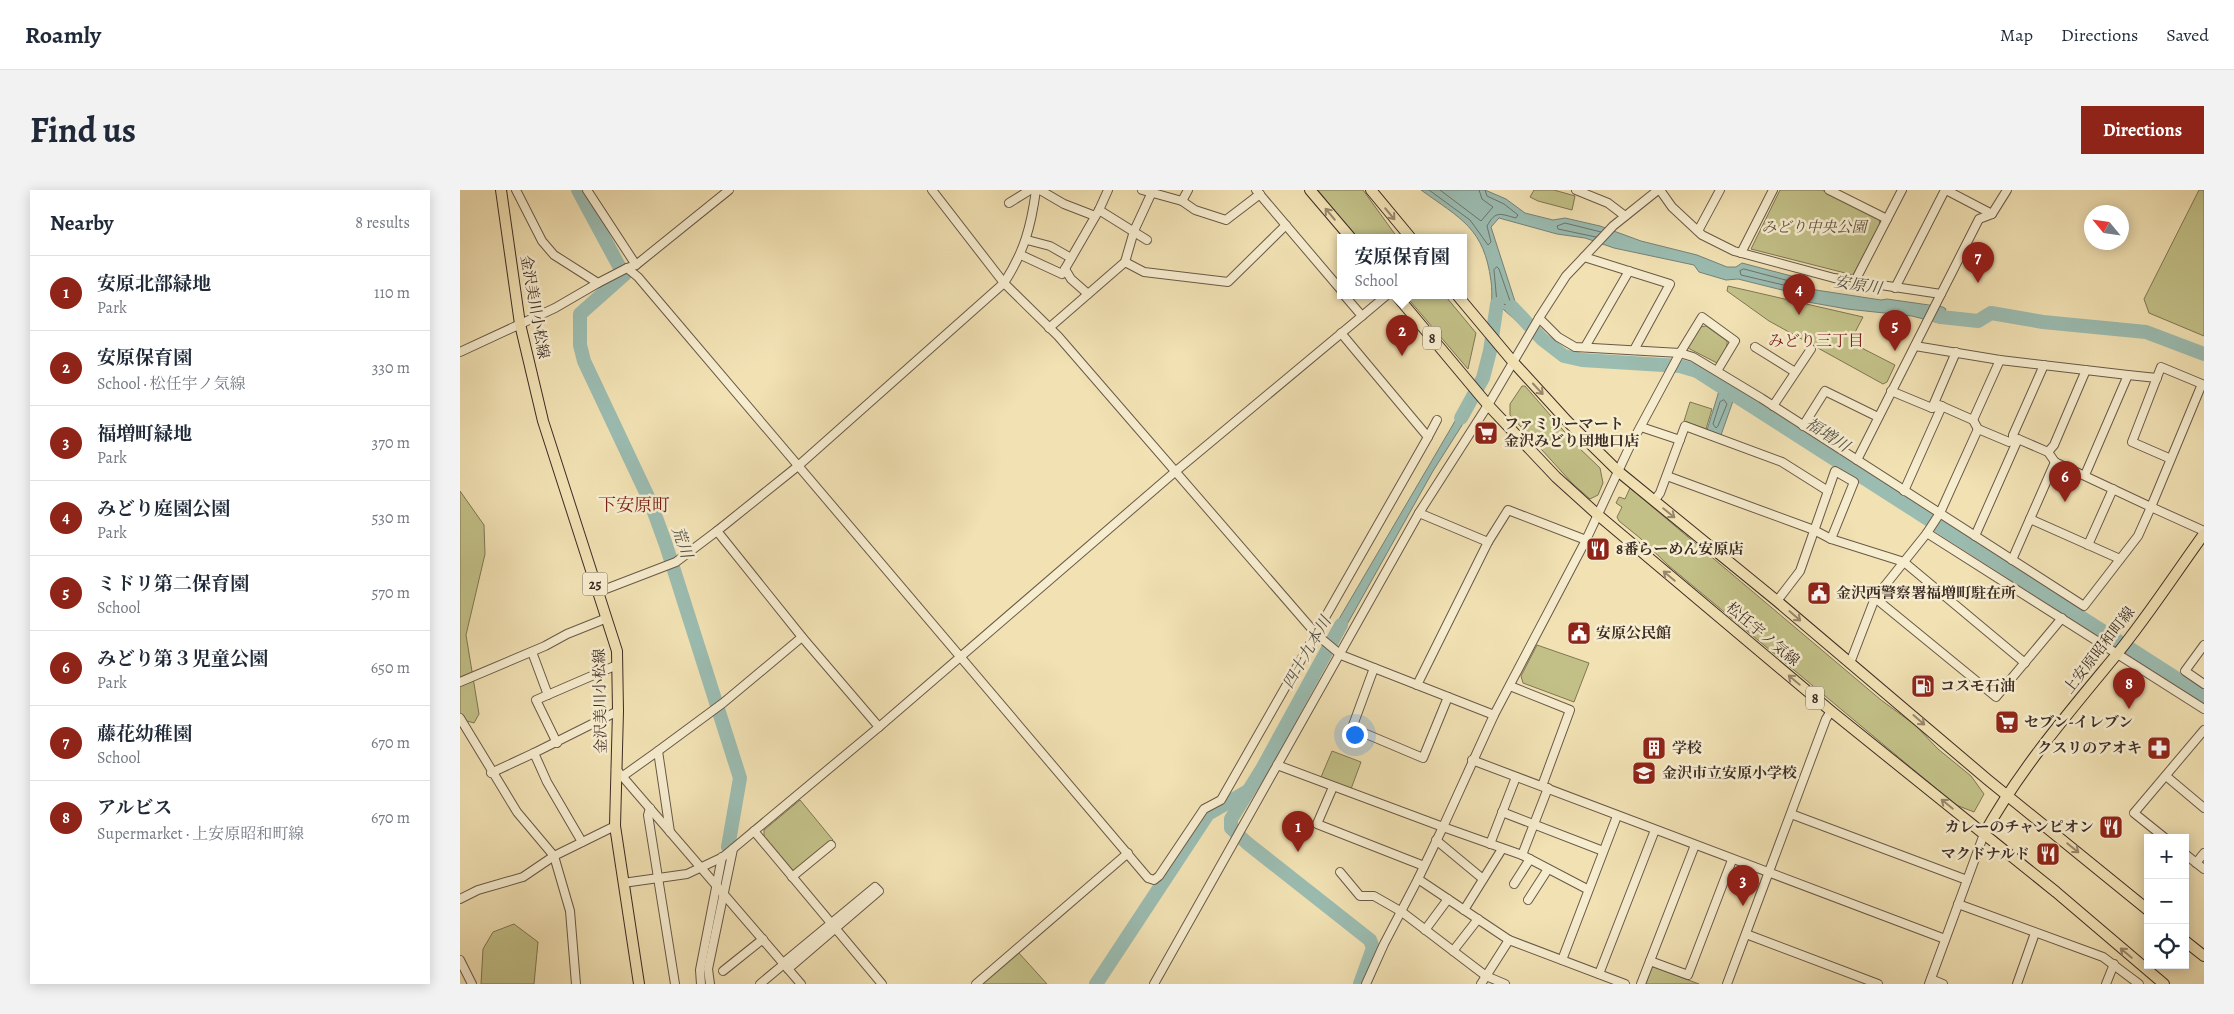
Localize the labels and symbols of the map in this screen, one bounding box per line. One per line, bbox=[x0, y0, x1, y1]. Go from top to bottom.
north arrow bbox=[2084, 205, 2129, 250]
one-way arrow bbox=[1324, 207, 1335, 220]
one-way arrow bbox=[1385, 207, 1396, 220]
park label: みどり中央公園 bbox=[1761, 217, 1869, 237]
pin: 7 bbox=[1962, 242, 1994, 283]
street label: 金沢美川小松線 bbox=[516, 254, 554, 360]
water label: 安原川 bbox=[1832, 270, 1885, 300]
pin: 4 bbox=[1783, 274, 1815, 315]
pin: 5 bbox=[1879, 310, 1911, 351]
pin: 2 bbox=[1386, 315, 1418, 356]
road number: 8 bbox=[1423, 326, 1441, 350]
district label: みどり三丁目 bbox=[1768, 330, 1864, 352]
one-way arrow bbox=[1532, 383, 1544, 396]
water label: 福増川 bbox=[1801, 413, 1855, 458]
place label: ファミリーマート 金沢みどり団地口店 bbox=[1504, 414, 1639, 451]
supermarket icon: ファミリーマート 金沢みどり団地口店 bbox=[1473, 420, 1499, 446]
pin: 6 bbox=[2049, 461, 2081, 502]
district label: 下安原町 bbox=[598, 493, 670, 517]
one-way arrow bbox=[1662, 507, 1675, 518]
water label: 荒川 bbox=[666, 524, 698, 563]
restaurant icon: 8番らーめん安原店 bbox=[1585, 536, 1611, 562]
place label: 8番らーめん安原店 bbox=[1616, 539, 1743, 559]
one-way arrow bbox=[1663, 570, 1676, 582]
road number: 25 bbox=[582, 572, 608, 596]
public building icon: 金沢西警察署福増町駐在所 bbox=[1806, 580, 1832, 606]
place label: 金沢西警察署福増町駐在所 bbox=[1836, 583, 2016, 603]
street label: 松任宇ノ気線 bbox=[1722, 597, 1804, 671]
street label: 上安原昭和町線 bbox=[2059, 602, 2139, 698]
one-way arrow bbox=[1788, 610, 1801, 622]
water label: 四十九本川 bbox=[1277, 611, 1337, 693]
public building icon: 安原公民館 bbox=[1566, 620, 1592, 646]
place label: 安原公民館 bbox=[1596, 623, 1671, 643]
street label: 金沢美川小松線 bbox=[589, 648, 611, 754]
pin: 8 bbox=[2113, 668, 2145, 709]
fuel station icon: コスモ石油 bbox=[1910, 673, 1936, 699]
one-way arrow bbox=[1788, 675, 1801, 686]
place label: コスモ石油 bbox=[1940, 676, 2015, 696]
road number: 8 bbox=[1806, 686, 1824, 710]
supermarket icon: セブン-イレブン bbox=[1994, 709, 2020, 735]
place label: セブン-イレブン bbox=[2024, 712, 2133, 732]
one-way arrow bbox=[1912, 715, 1925, 726]
your location bbox=[1342, 722, 1368, 748]
building icon: 学校 bbox=[1641, 735, 1667, 761]
pharmacy icon: クスリのアオキ bbox=[2146, 735, 2172, 761]
place label: 学校 bbox=[1672, 738, 1702, 758]
place label: クスリのアオキ bbox=[2037, 738, 2142, 758]
school or university icon: 金沢市立安原小学校 bbox=[1631, 760, 1657, 786]
place label: 金沢市立安原小学校 bbox=[1662, 763, 1797, 783]
one-way arrow bbox=[1941, 799, 1954, 810]
pin: 1 bbox=[1282, 811, 1314, 852]
restaurant icon: カレーのチャンピオン bbox=[2098, 814, 2124, 840]
place label: カレーのチャンピオン bbox=[1944, 817, 2094, 837]
restaurant icon: マクドナルド bbox=[2035, 841, 2061, 867]
one-way arrow bbox=[2066, 842, 2079, 853]
place label: マクドナルド bbox=[1941, 844, 2030, 864]
pin: 3 bbox=[1727, 865, 1759, 906]
one-way arrow bbox=[2120, 947, 2133, 958]

